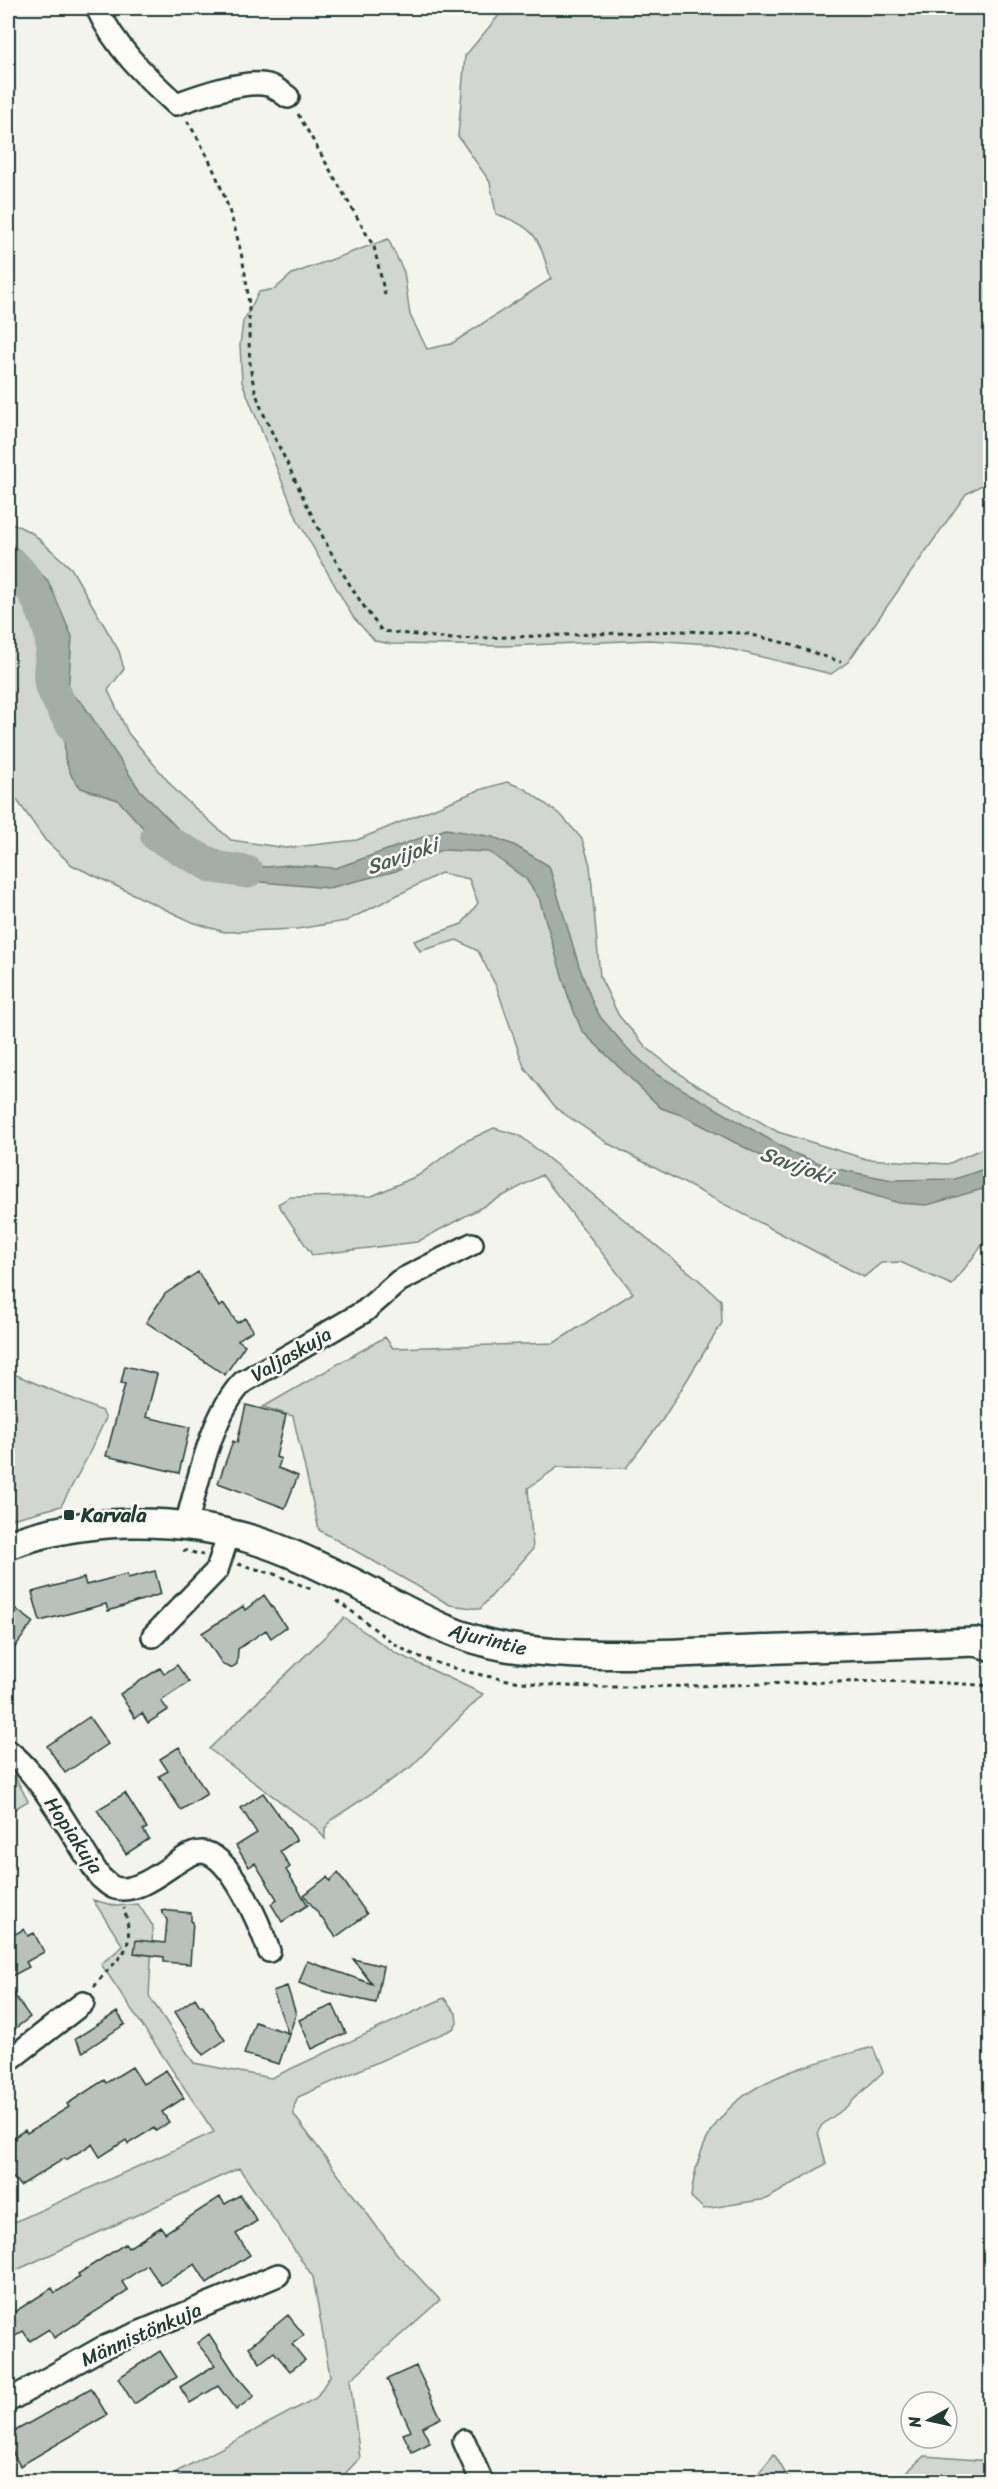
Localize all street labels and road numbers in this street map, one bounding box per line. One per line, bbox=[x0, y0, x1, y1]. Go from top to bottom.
street label: Valjaskuja bbox=[244, 1317, 338, 1392]
street label: Ajurintie bbox=[444, 1613, 531, 1666]
street label: Hopiakuja bbox=[35, 1789, 113, 1882]
street label: Männistönkuja bbox=[75, 2292, 207, 2377]

